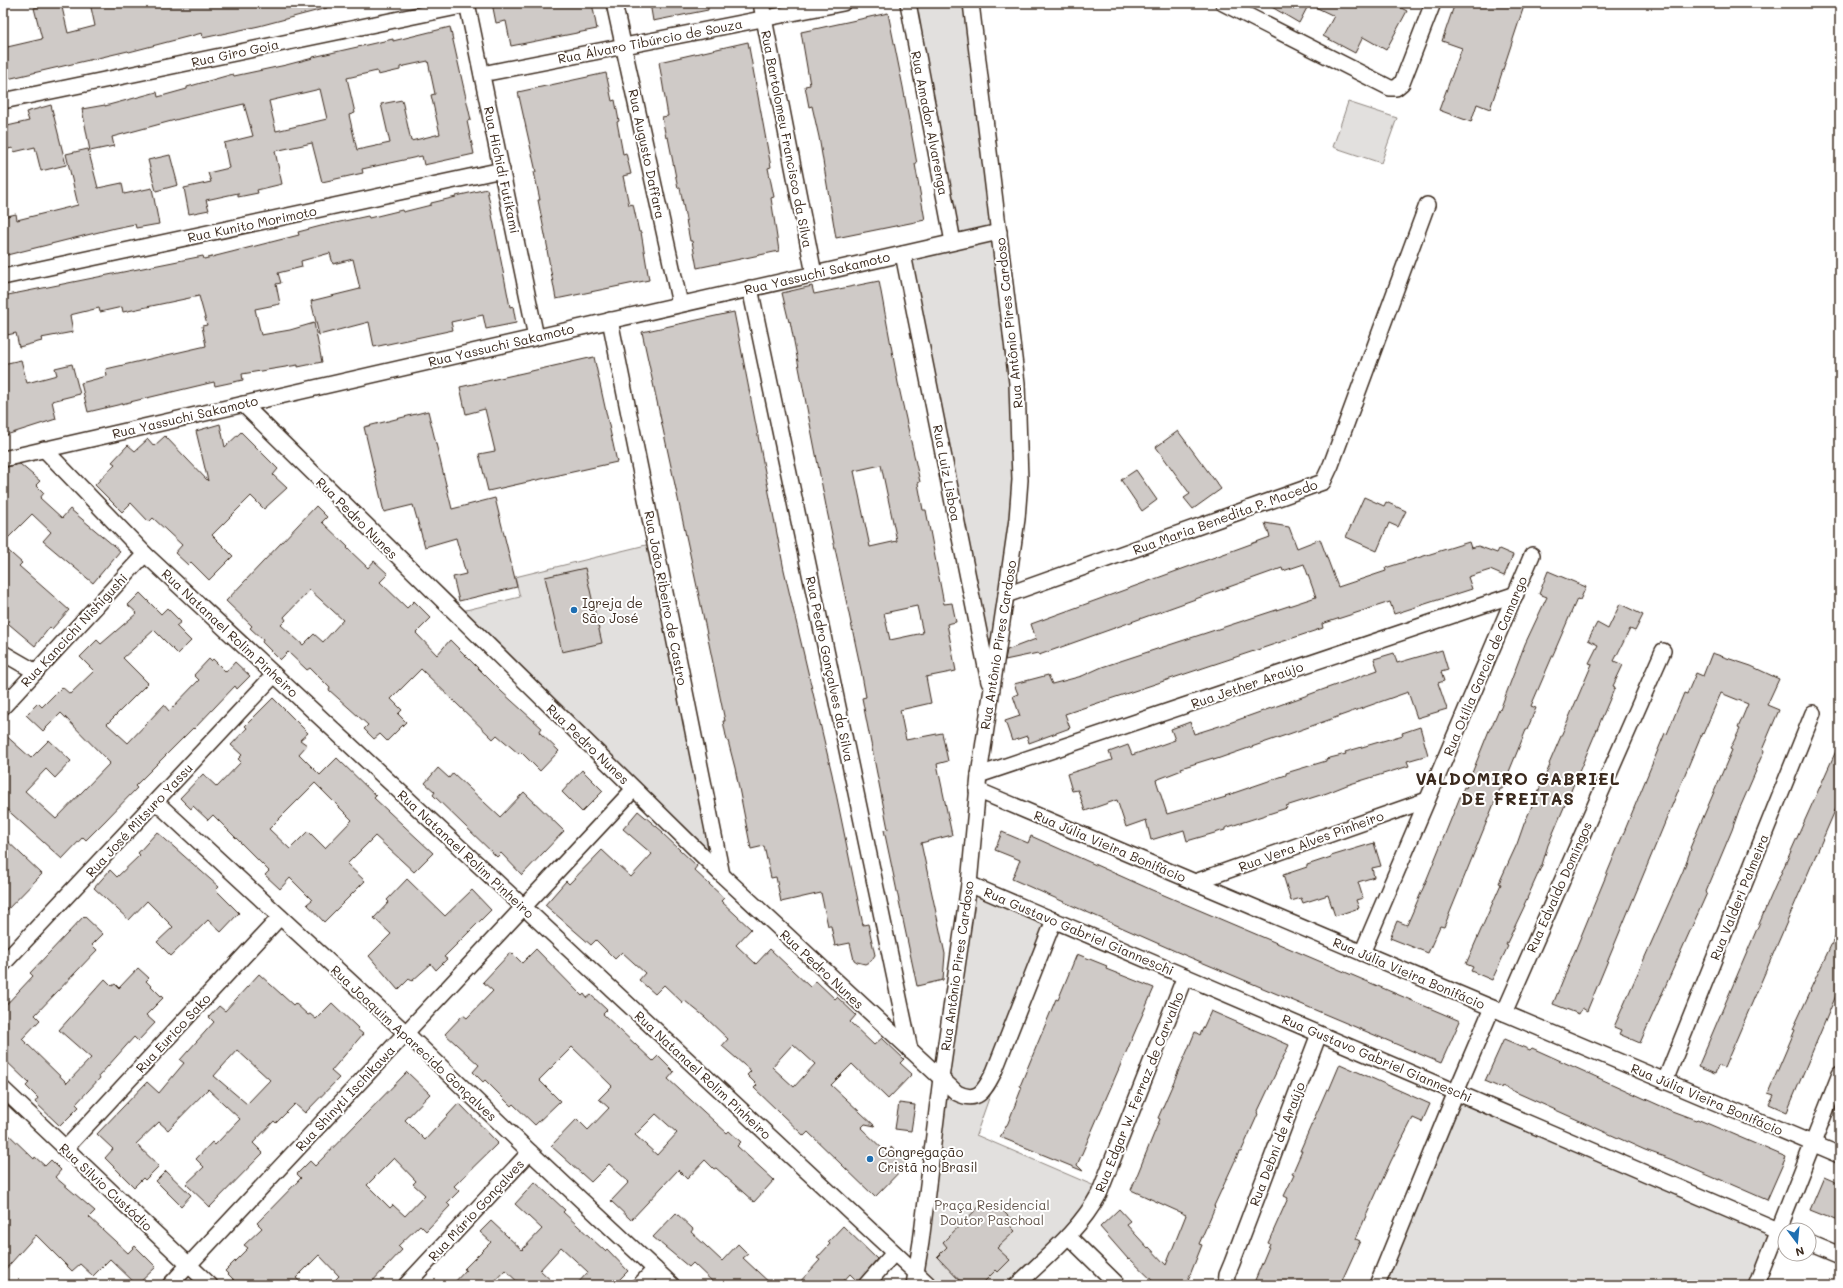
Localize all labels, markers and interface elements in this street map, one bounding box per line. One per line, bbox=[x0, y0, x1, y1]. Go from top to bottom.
street label: Rua Álvaro Tibúrcio de Souza bbox=[556, 14, 744, 67]
street label: Rua Bartolomeu Francisco da Silva bbox=[758, 29, 817, 249]
street label: Rua Giro Goia bbox=[190, 35, 280, 70]
street label: Rua Amador Alvarenga bbox=[908, 49, 953, 196]
street label: Rua Augusto Daffara bbox=[625, 87, 670, 220]
street label: Rua Hichidi Futikami bbox=[481, 105, 524, 235]
street label: Rua Kunito Morimoto bbox=[186, 201, 318, 246]
street label: Rua Antônio Pires Cardoso bbox=[991, 237, 1026, 409]
street label: Rua Yassuchi Sakamoto bbox=[742, 247, 892, 298]
street label: Rua Yassuchi Sakamoto bbox=[426, 319, 576, 370]
street label: Rua Yassuchi Sakamoto bbox=[110, 391, 260, 442]
street label: Rua Luiz Lisboa bbox=[930, 423, 965, 523]
street label: Rua Pedro Nunes bbox=[313, 473, 402, 562]
street label: Rua Maria Benedita P. Macedo bbox=[1130, 475, 1320, 558]
street label: Rua João Ribeiro de Castro bbox=[641, 509, 692, 687]
street label: Rua Antônio Pires Cardoso bbox=[976, 559, 1019, 731]
street label: Rua Natanael Rolim Pinheiro bbox=[159, 565, 302, 701]
street label: Rua Kancichi Nishigushi bbox=[17, 569, 131, 690]
street label: Rua Otília Garcia de Camargo bbox=[1439, 573, 1530, 758]
street label: Rua Pedro Gonçalves da Silva bbox=[802, 575, 858, 763]
place label: Igreja de São José bbox=[582, 594, 643, 626]
marker: Igreja de São José bbox=[569, 605, 579, 615]
street label: Rua Jether Araújo bbox=[1189, 657, 1305, 712]
street label: Rua Pedro Nunes bbox=[543, 700, 633, 787]
street label: Rua José Mitsuro Yassu bbox=[81, 759, 196, 880]
district label: VALDOMIRO GABRIEL DE FREITAS bbox=[1415, 767, 1621, 809]
street label: Rua Natanael Rolim Pinheiro bbox=[395, 786, 538, 922]
street label: Rua Júlia Vieira Bonifácio bbox=[1032, 806, 1189, 885]
street label: Rua Vera Alves Pinheiro bbox=[1236, 806, 1386, 875]
street label: Rua Edvaldo Domingos bbox=[1522, 819, 1595, 955]
street label: Rua Valderi Palmeira bbox=[1705, 831, 1772, 962]
street label: Rua Antônio Pires Cardoso bbox=[936, 880, 977, 1052]
street label: Rua Gustavo Gabriel Gianneschi bbox=[982, 883, 1177, 978]
street label: Rua Pedro Nunes bbox=[777, 925, 868, 1012]
street label: Rua Júlia Vieira Bonifácio bbox=[1331, 933, 1488, 1012]
street label: Rua Joaquim Aparecido Gonçalves bbox=[328, 961, 501, 1124]
street label: Rua Eurico Sako bbox=[132, 989, 214, 1076]
street label: Rua Edgar W. Ferraz de Carvalho bbox=[1090, 989, 1187, 1195]
street label: Rua Natanael Rolim Pinheiro bbox=[632, 1007, 775, 1143]
street label: Rua Gustavo Gabriel Gianneschi bbox=[1280, 1010, 1475, 1105]
street label: Rua Shinyti Ischikawa bbox=[291, 1041, 398, 1154]
street label: Rua Júlia Vieira Bonifácio bbox=[1629, 1059, 1786, 1138]
street label: Rua Debni de Araújo bbox=[1245, 1079, 1308, 1208]
street label: Rua Silvio Custódio bbox=[56, 1139, 157, 1234]
place label: Congregação Cristã no Brasil bbox=[878, 1143, 977, 1175]
marker: Congregação Cristã no Brasil bbox=[865, 1154, 875, 1164]
street label: Rua Mário Gonçalves bbox=[424, 1155, 527, 1264]
park label: Praça Residencial Doutor Paschoal bbox=[934, 1196, 1050, 1228]
north arrow bbox=[1777, 1222, 1817, 1262]
text: N bbox=[1794, 1244, 1806, 1260]

